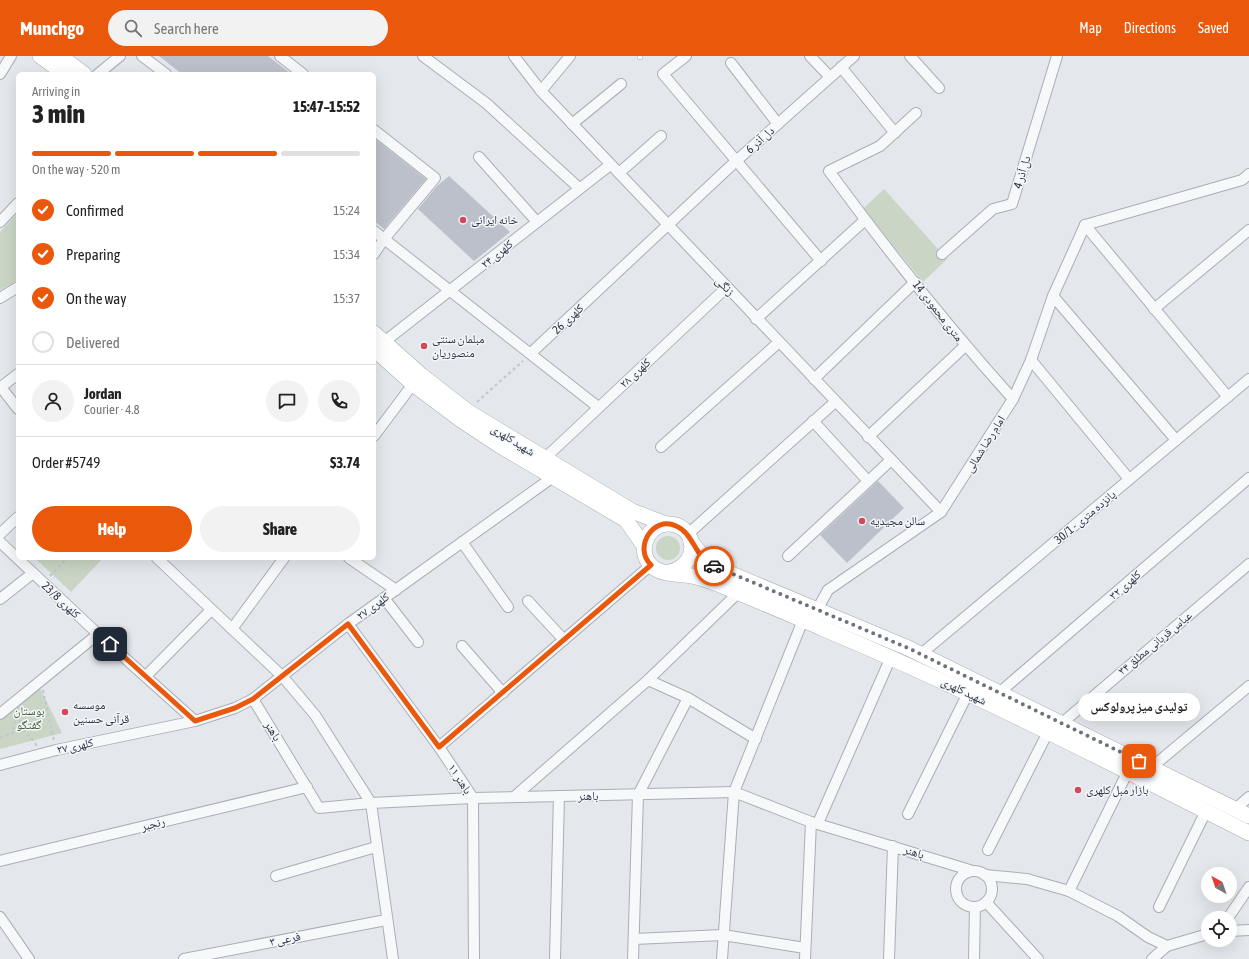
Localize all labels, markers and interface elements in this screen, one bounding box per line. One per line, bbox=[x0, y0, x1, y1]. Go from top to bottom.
search box bbox=[108, 10, 388, 46]
text: Munchgo bbox=[20, 17, 84, 39]
icon: search bbox=[122, 17, 144, 39]
text: Search here bbox=[154, 20, 219, 37]
text: Map bbox=[1079, 20, 1102, 36]
text: Directions bbox=[1124, 20, 1176, 36]
text: Saved bbox=[1198, 20, 1229, 36]
text: Arriving in bbox=[32, 84, 80, 99]
text: 15:47–15:52 bbox=[293, 98, 360, 115]
text: 3 min bbox=[32, 99, 85, 129]
street label: دل آذر 6 bbox=[743, 124, 777, 156]
street label: دل آذر 4 bbox=[1010, 154, 1034, 190]
text: On the way · 520 m bbox=[32, 162, 120, 177]
icon: check bbox=[32, 199, 54, 221]
text: Confirmed bbox=[66, 202, 124, 219]
text: 15:24 bbox=[333, 203, 360, 218]
place label: خانه ایرانی bbox=[471, 213, 519, 227]
marker: خانه ایرانی bbox=[458, 215, 468, 225]
street label: کلهری ۲۴ bbox=[478, 237, 516, 271]
icon: check bbox=[32, 243, 54, 265]
text: Preparing bbox=[66, 246, 120, 263]
text: 15:34 bbox=[333, 247, 360, 262]
street label: زنگی bbox=[712, 273, 738, 299]
street label: 14 متری محمودی bbox=[910, 278, 966, 344]
icon: check bbox=[32, 287, 54, 309]
text: On the way bbox=[66, 290, 127, 307]
text: 15:37 bbox=[333, 291, 360, 306]
street label: کلهری 26 bbox=[549, 301, 587, 337]
place label: مبلمان سنتی منصوریان bbox=[432, 332, 485, 360]
text: Delivered bbox=[66, 334, 120, 351]
marker: مبلمان سنتی منصوریان bbox=[419, 341, 429, 351]
street label: کلهری ۲۸ bbox=[617, 355, 653, 391]
button: person bbox=[32, 380, 74, 422]
button: chat bbox=[266, 380, 308, 422]
button: phone bbox=[318, 380, 360, 422]
text: Jordan bbox=[84, 385, 122, 402]
text: Courier · 4.8 bbox=[84, 402, 140, 417]
street label: امام رضا شمالی bbox=[962, 413, 1009, 476]
street label: شهید کلهری bbox=[488, 421, 538, 459]
text: Order #5749 bbox=[32, 454, 100, 471]
text: $3.74 bbox=[330, 454, 360, 471]
street label: 30/1 - پانزده متری bbox=[1051, 487, 1119, 547]
button: Help bbox=[32, 506, 192, 552]
button: Share bbox=[200, 506, 360, 552]
place label: سالن مجیدیه bbox=[870, 514, 925, 528]
marker: سالن مجیدیه bbox=[857, 516, 867, 526]
courier bbox=[694, 546, 734, 586]
icon: car bbox=[703, 555, 725, 577]
street label: کلهری ۳۲ bbox=[1106, 568, 1144, 602]
street label: کلهری 23/8 bbox=[39, 579, 83, 621]
street label: کلهری ۲۷ bbox=[354, 589, 392, 623]
street label: عباس قربانی مطلق ۳۴ bbox=[1115, 608, 1195, 678]
pin bbox=[93, 627, 127, 661]
icon: home bbox=[99, 633, 121, 655]
street label: شهید کلهری bbox=[939, 674, 989, 708]
callout: تولیدی میز پرولوکس bbox=[1078, 693, 1200, 721]
place label: موسسه قرآنی حسنین bbox=[73, 698, 129, 726]
text: تولیدی میز پرولوکس bbox=[1091, 699, 1187, 714]
park label: بوستان گفتگو bbox=[13, 704, 45, 732]
marker: موسسه قرآنی حسنین bbox=[60, 707, 70, 717]
street label: باهنر bbox=[261, 718, 284, 744]
street label: کلهری ۲۷ bbox=[55, 735, 95, 757]
pin bbox=[1122, 744, 1156, 778]
icon: bag bbox=[1128, 750, 1150, 772]
street label: باهنر ۱۱ bbox=[445, 761, 475, 797]
place label: بازار مبل کلهری bbox=[1086, 783, 1149, 797]
marker: بازار مبل کلهری bbox=[1073, 785, 1083, 795]
street label: باهنر bbox=[576, 789, 599, 804]
street label: رنجبر bbox=[139, 814, 167, 834]
street label: باهنر bbox=[901, 842, 926, 862]
north arrow bbox=[1201, 867, 1237, 903]
map controls bbox=[1201, 867, 1237, 947]
button: locate bbox=[1201, 911, 1237, 947]
street label: فرعی ۳ bbox=[268, 929, 302, 949]

